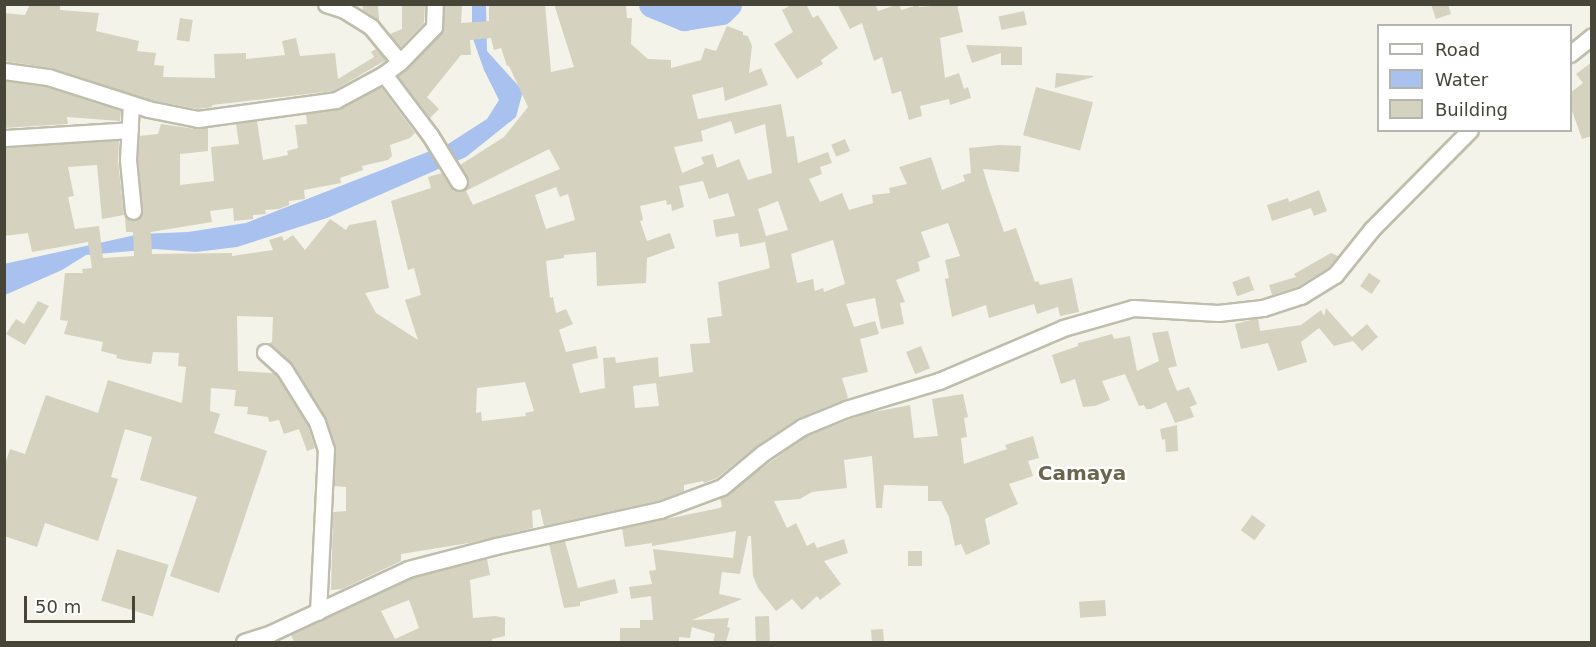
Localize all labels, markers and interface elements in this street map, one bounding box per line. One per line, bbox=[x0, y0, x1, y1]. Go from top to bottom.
legend bbox=[1377, 24, 1572, 132]
text: Road bbox=[1435, 39, 1480, 60]
text: Water bbox=[1435, 69, 1488, 90]
text: Building bbox=[1435, 99, 1508, 120]
district label: Camaya bbox=[1038, 461, 1126, 485]
scale bar bbox=[27, 584, 138, 622]
text: 50 m bbox=[35, 596, 81, 617]

